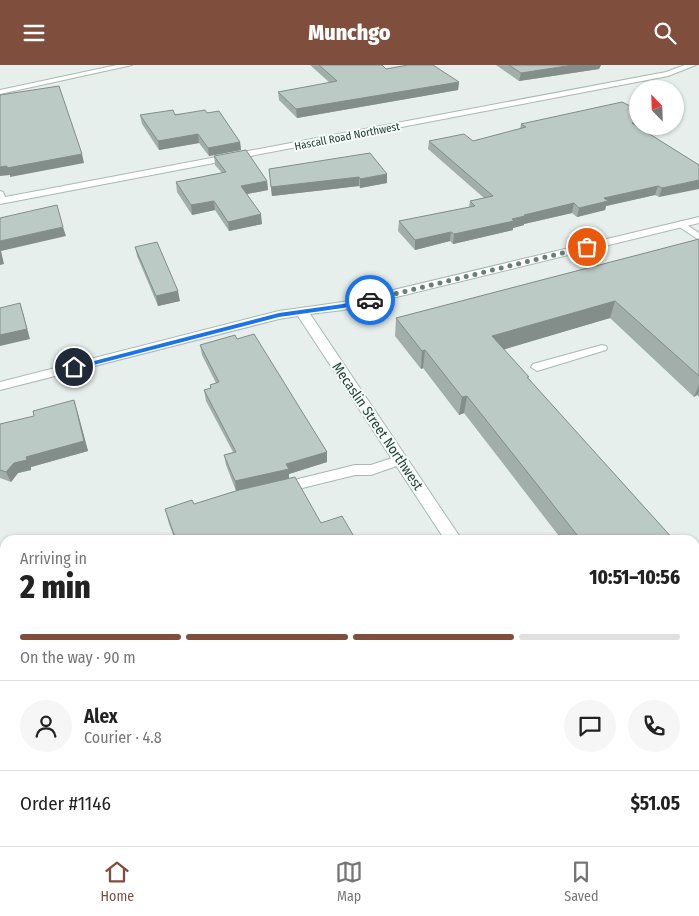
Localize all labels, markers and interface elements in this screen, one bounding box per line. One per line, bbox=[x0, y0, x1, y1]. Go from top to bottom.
icon: menu bbox=[20, 19, 48, 47]
text: Munchgo bbox=[308, 19, 391, 46]
icon: search bbox=[651, 19, 679, 47]
north arrow bbox=[629, 80, 684, 135]
map controls bbox=[629, 80, 684, 135]
street label: Hascall Road Northwest bbox=[293, 120, 401, 153]
pin bbox=[566, 226, 608, 268]
icon: bag bbox=[573, 233, 601, 261]
courier bbox=[345, 275, 395, 325]
icon: car bbox=[356, 286, 384, 314]
pin bbox=[53, 346, 95, 388]
icon: home bbox=[60, 353, 88, 381]
street label: Mecaslin Street Northwest bbox=[328, 359, 427, 494]
text: Arriving in bbox=[20, 549, 87, 568]
text: 10:51–10:56 bbox=[589, 566, 680, 589]
text: 2 min bbox=[20, 568, 91, 606]
text: On the way · 90 m bbox=[20, 648, 136, 667]
button: person bbox=[20, 700, 72, 752]
button: chat bbox=[564, 700, 616, 752]
button: phone bbox=[628, 700, 680, 752]
text: Alex bbox=[84, 705, 118, 728]
text: Courier · 4.8 bbox=[84, 728, 162, 747]
text: Order #1146 bbox=[20, 792, 111, 815]
text: $51.05 bbox=[630, 792, 680, 815]
tab: Home bbox=[101, 858, 134, 905]
tab: Map bbox=[335, 858, 363, 905]
tab: Saved bbox=[564, 858, 598, 905]

